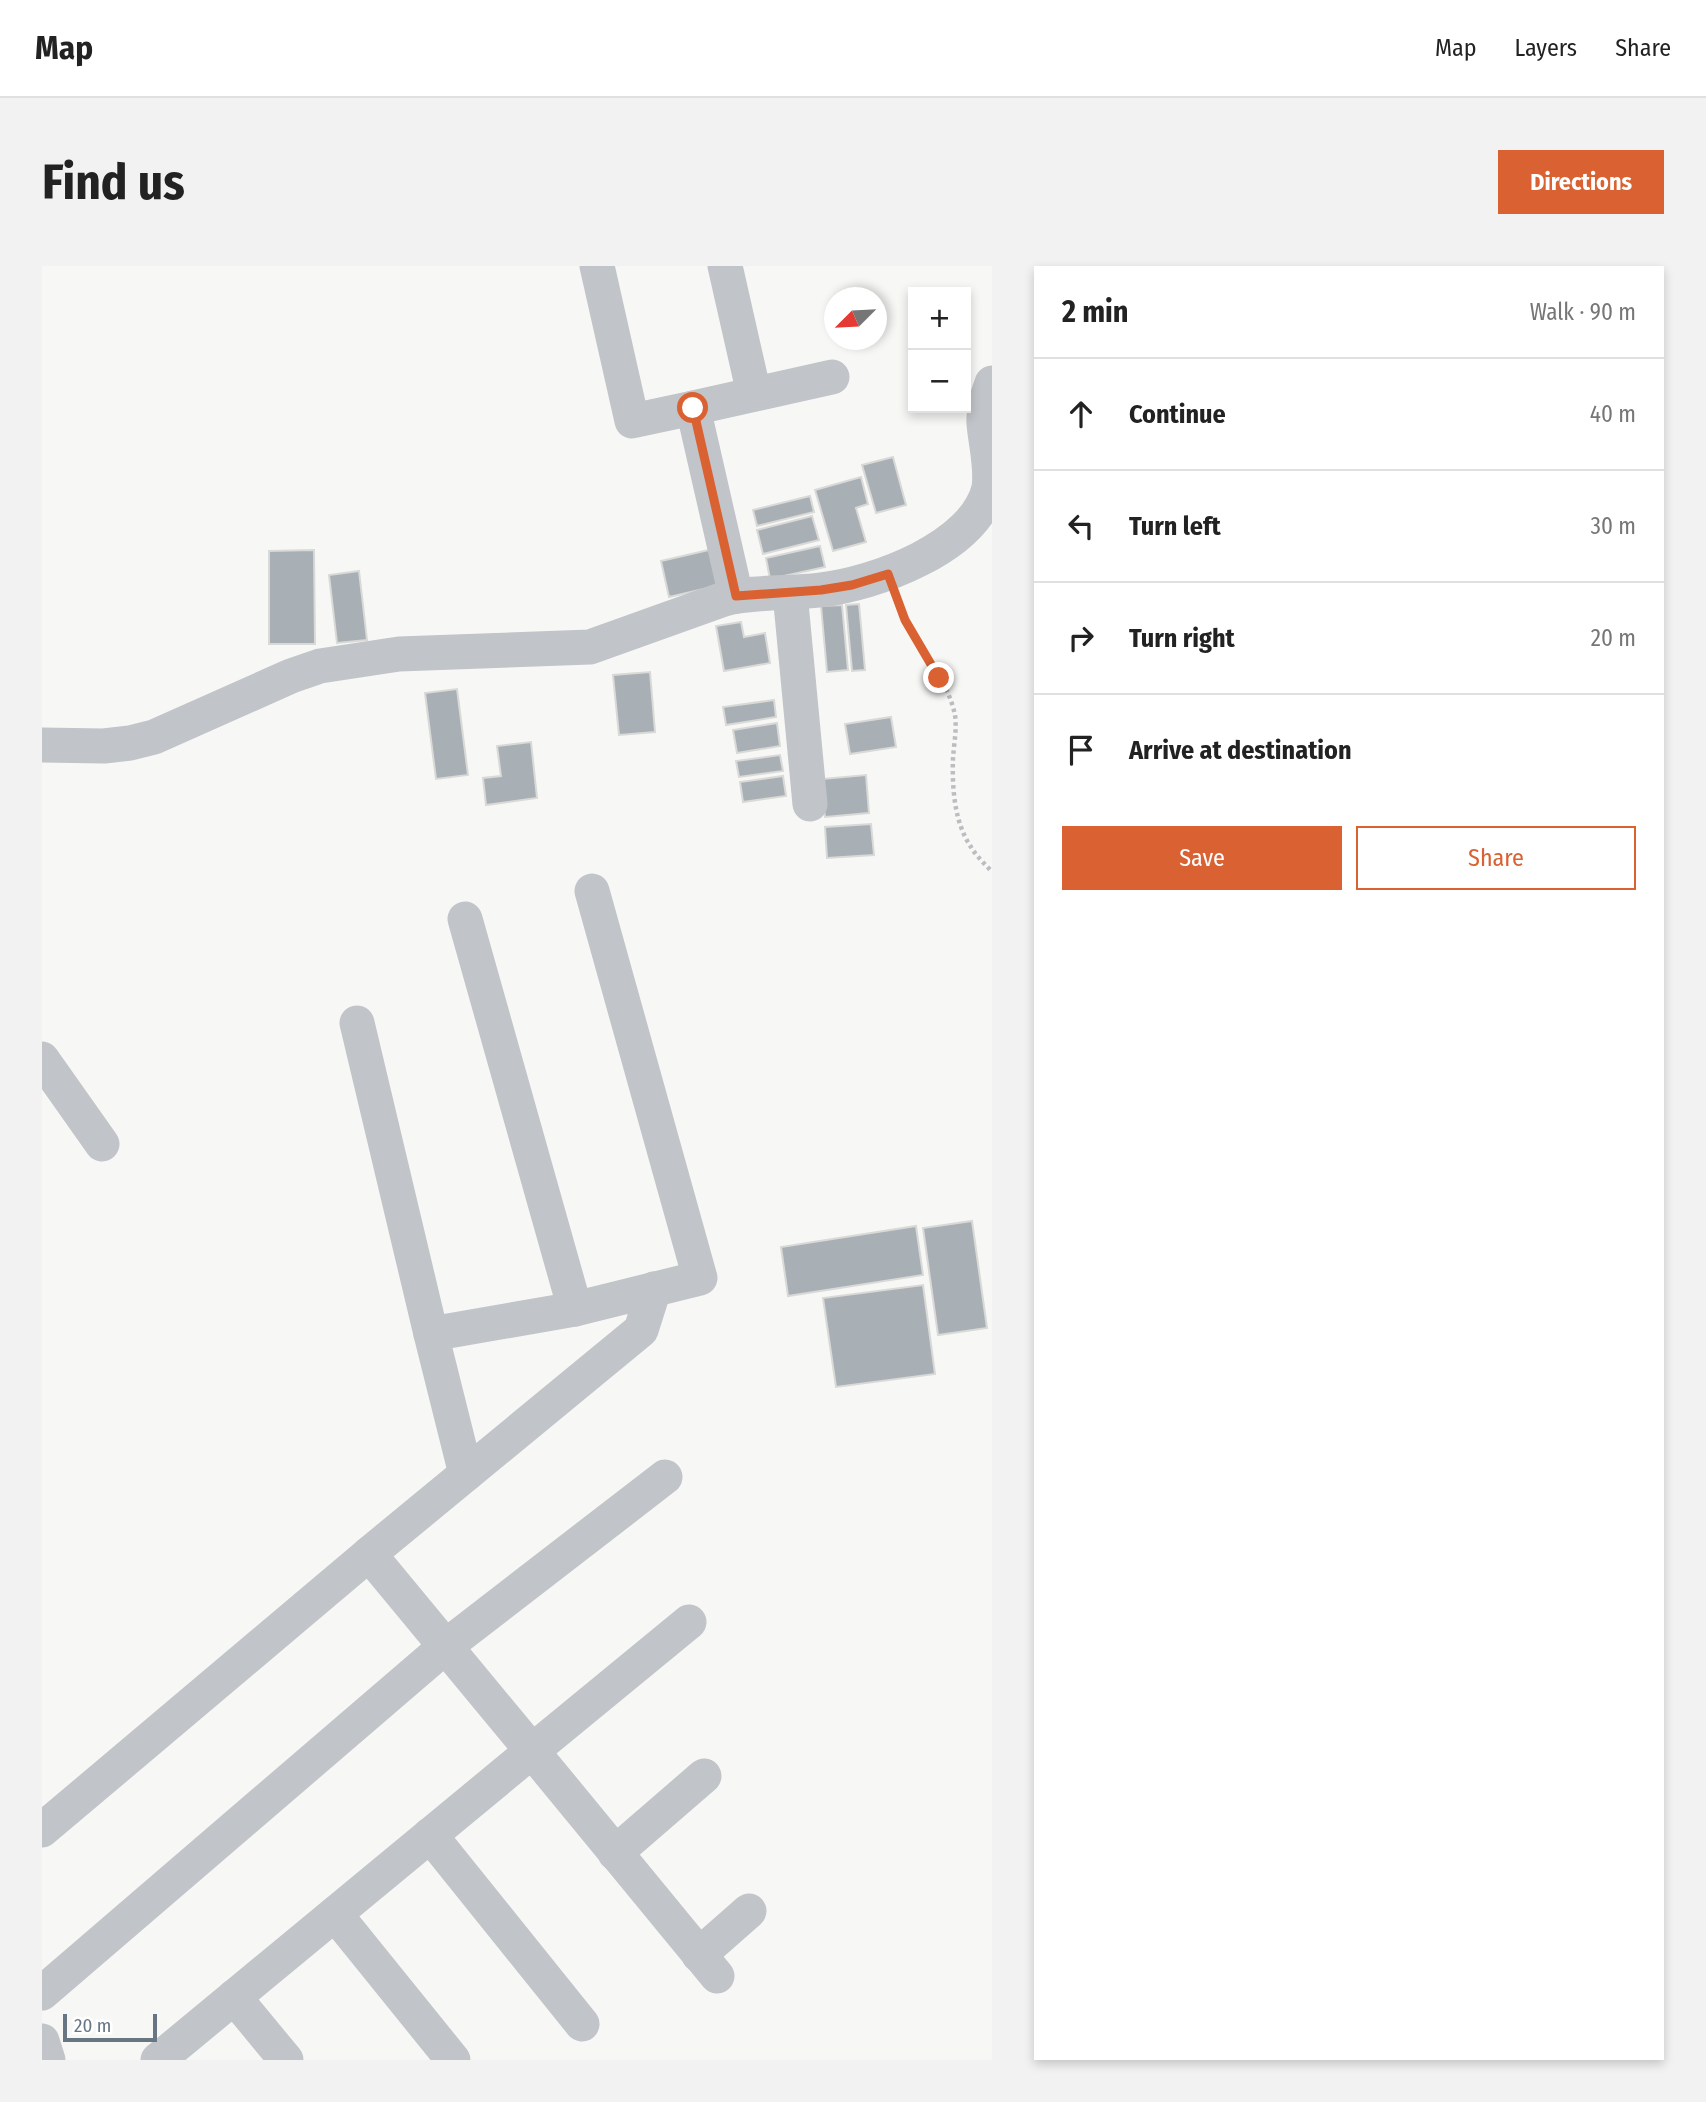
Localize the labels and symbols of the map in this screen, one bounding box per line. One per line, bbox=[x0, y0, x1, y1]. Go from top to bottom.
north arrow bbox=[824, 287, 887, 350]
route start bbox=[677, 392, 708, 423]
route end bbox=[923, 662, 954, 693]
scale bar bbox=[63, 2011, 158, 2043]

